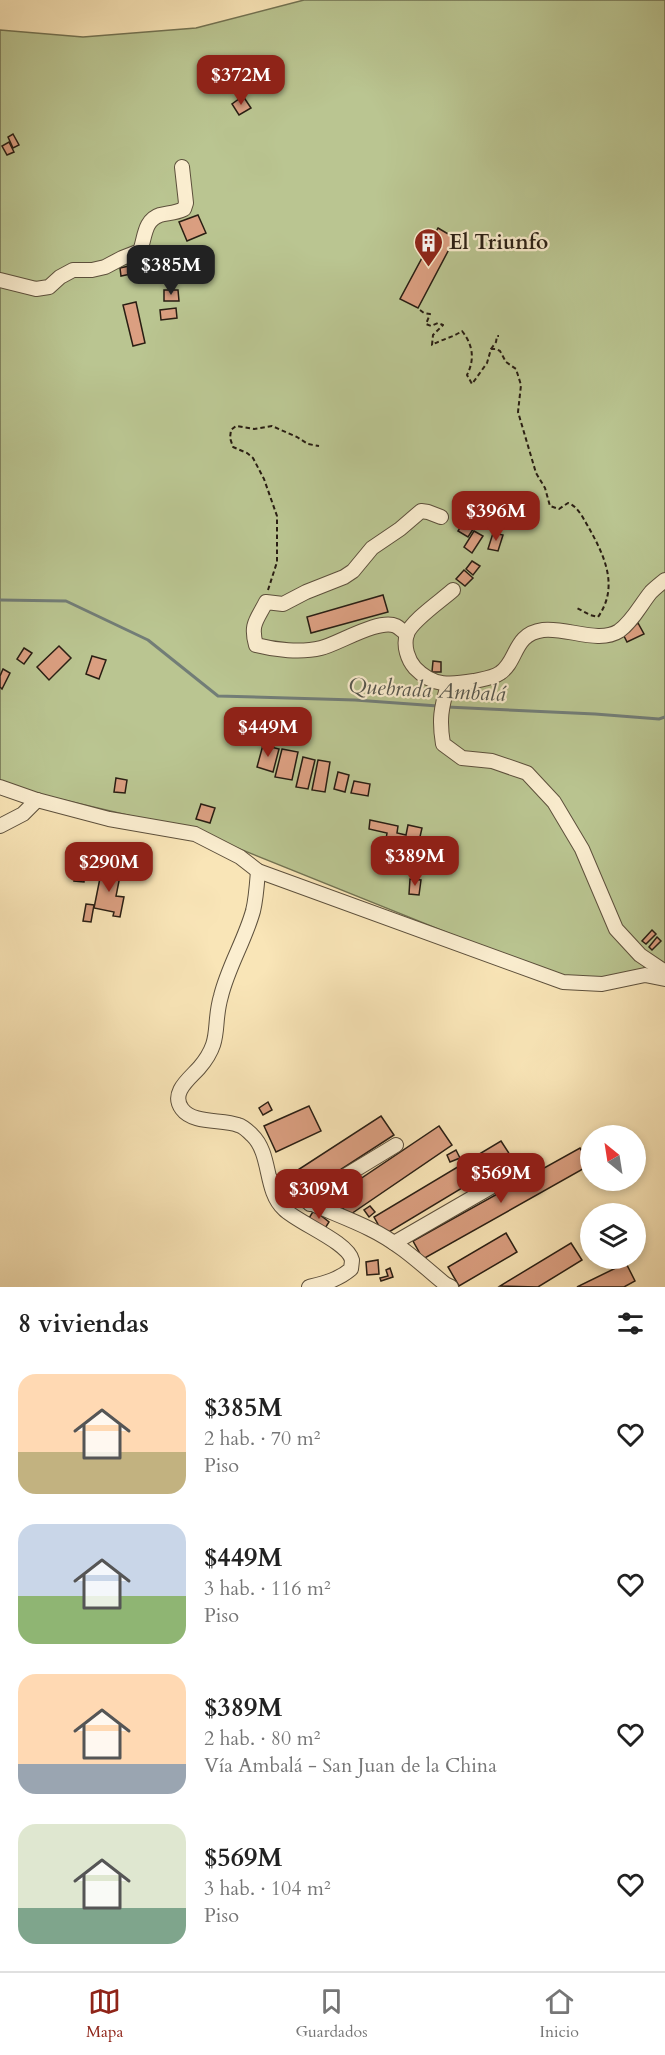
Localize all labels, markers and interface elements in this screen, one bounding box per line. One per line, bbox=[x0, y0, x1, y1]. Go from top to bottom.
pin: $372M bbox=[199, 55, 283, 106]
text: $372M bbox=[211, 61, 271, 88]
building icon: El Triunfo bbox=[412, 226, 444, 268]
place label: El Triunfo bbox=[449, 228, 548, 257]
pin: $385M bbox=[129, 245, 213, 296]
text: $385M bbox=[141, 251, 201, 278]
pin: $396M bbox=[454, 491, 538, 542]
text: $396M bbox=[466, 497, 526, 524]
water label: Quebrada Ambalá bbox=[348, 671, 508, 709]
pin: $449M bbox=[226, 707, 310, 758]
text: $449M bbox=[238, 713, 298, 740]
pin: $389M bbox=[373, 836, 457, 887]
pin: $290M bbox=[67, 842, 151, 893]
text: $389M bbox=[385, 842, 445, 869]
text: $290M bbox=[79, 848, 139, 875]
north arrow bbox=[580, 1125, 646, 1191]
map controls bbox=[580, 1125, 646, 1269]
pin: $569M bbox=[459, 1153, 543, 1204]
text: $569M bbox=[471, 1159, 531, 1186]
pin: $309M bbox=[277, 1169, 361, 1220]
text: $309M bbox=[289, 1175, 349, 1202]
button: layers bbox=[580, 1203, 646, 1269]
text: 8 viviendas bbox=[18, 1306, 149, 1341]
icon: filters bbox=[614, 1307, 647, 1340]
text: $385M bbox=[204, 1390, 283, 1425]
icon: home bbox=[66, 1398, 138, 1470]
icon: heart bbox=[614, 1418, 647, 1451]
text: 2 hab. · 70 m² bbox=[204, 1425, 320, 1452]
text: Piso bbox=[204, 1452, 239, 1479]
text: $449M bbox=[204, 1540, 283, 1575]
icon: home bbox=[66, 1548, 138, 1620]
icon: heart bbox=[614, 1568, 647, 1601]
text: 3 hab. · 116 m² bbox=[204, 1575, 331, 1602]
text: Piso bbox=[204, 1602, 239, 1629]
text: $389M bbox=[204, 1690, 283, 1725]
icon: home bbox=[66, 1698, 138, 1770]
icon: heart bbox=[614, 1718, 647, 1751]
text: 2 hab. · 80 m² bbox=[204, 1725, 320, 1752]
text: Vía Ambalá - San Juan de la China bbox=[204, 1752, 497, 1779]
text: $569M bbox=[204, 1840, 283, 1875]
icon: home bbox=[66, 1848, 138, 1920]
icon: heart bbox=[614, 1868, 647, 1901]
text: 3 hab. · 104 m² bbox=[204, 1875, 331, 1902]
text: Piso bbox=[204, 1902, 239, 1929]
tab: Mapa bbox=[86, 1985, 123, 2043]
tab: Guardados bbox=[295, 1985, 368, 2043]
tab: Inicio bbox=[539, 1985, 579, 2043]

